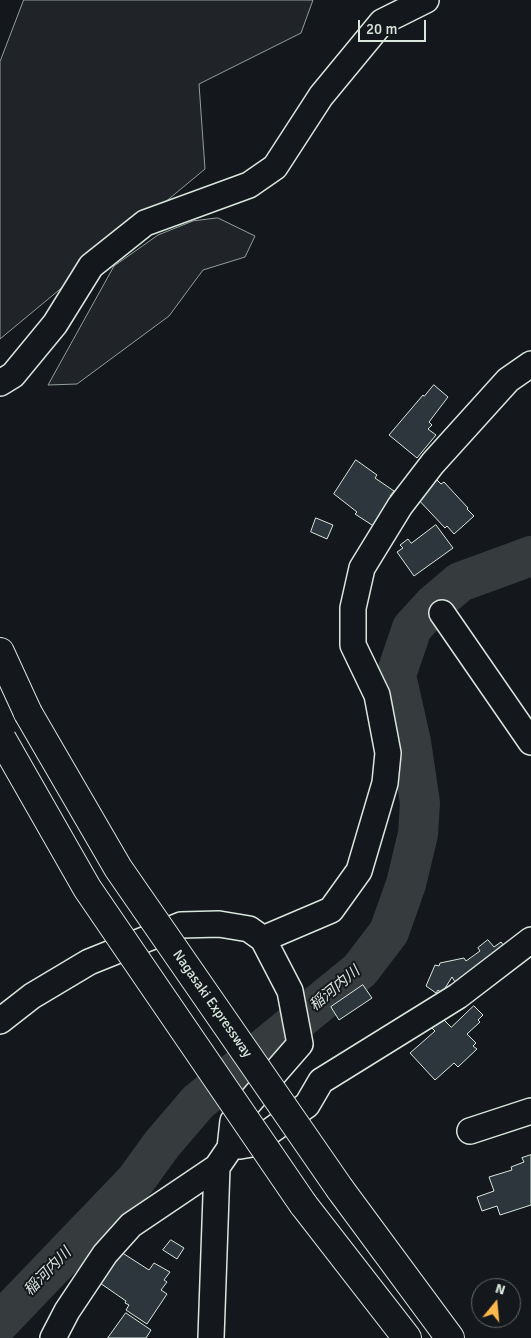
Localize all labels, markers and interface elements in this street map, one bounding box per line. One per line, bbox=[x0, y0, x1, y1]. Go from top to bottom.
scale bar bbox=[361, 10, 428, 42]
text: 20 m bbox=[366, 20, 397, 38]
street label: Nagasaki Expressway bbox=[169, 947, 255, 1061]
water label: 稲河内川 bbox=[306, 963, 364, 1015]
water label: 稲河内川 bbox=[21, 1244, 75, 1300]
north arrow bbox=[471, 1278, 521, 1328]
text: N bbox=[493, 1280, 507, 1299]

